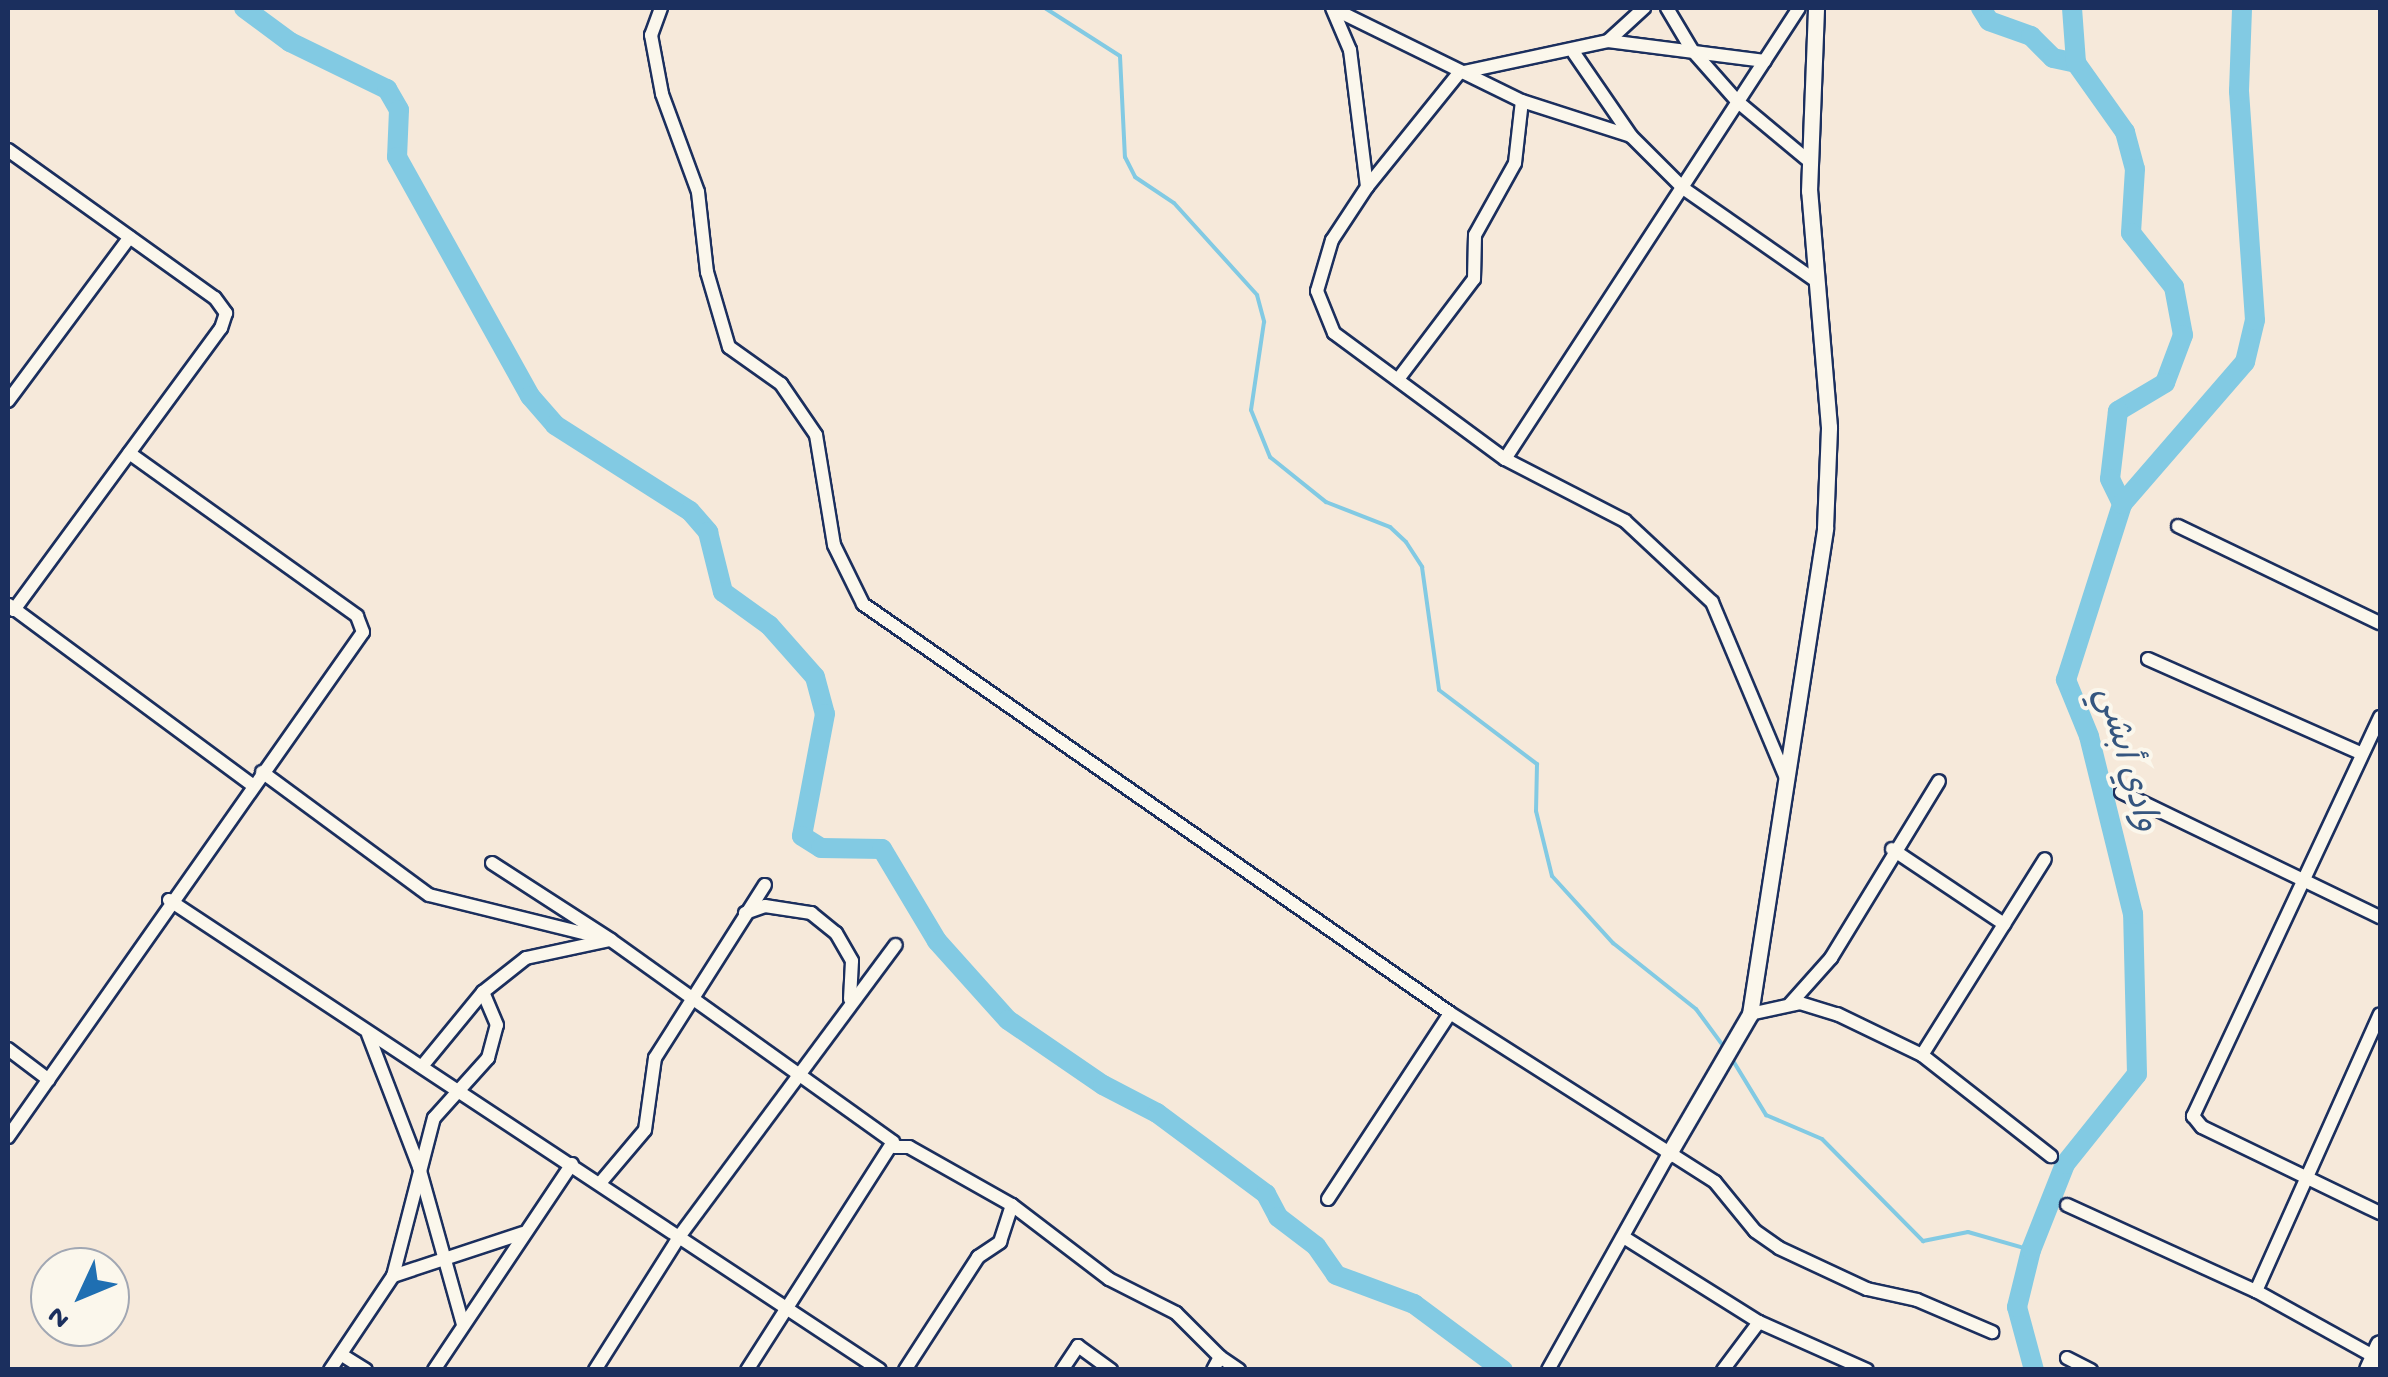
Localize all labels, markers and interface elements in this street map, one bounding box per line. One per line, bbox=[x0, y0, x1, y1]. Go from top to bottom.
water label: وادي أبشي bbox=[2083, 683, 2165, 837]
north arrow bbox=[30, 1247, 130, 1347]
text: N bbox=[41, 1299, 78, 1335]

